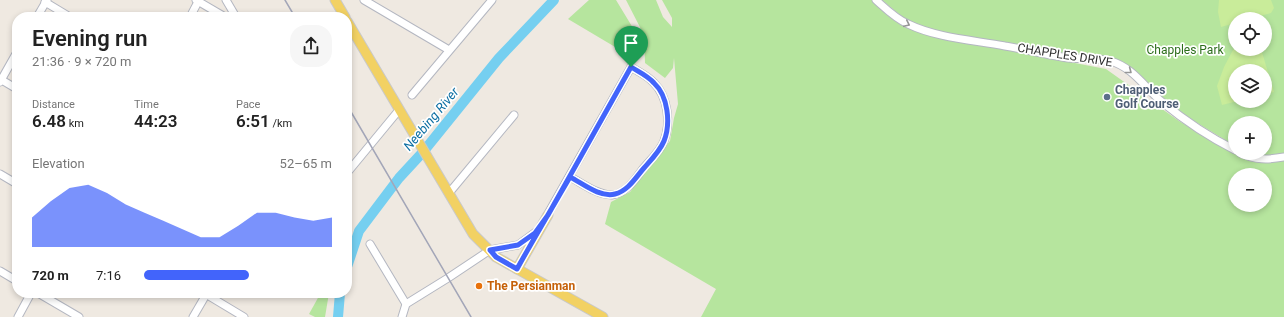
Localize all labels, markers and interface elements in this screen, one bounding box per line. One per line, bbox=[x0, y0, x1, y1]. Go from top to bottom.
map controls bbox=[1228, 12, 1272, 212]
button: locate bbox=[1228, 12, 1272, 56]
one-way arrow bbox=[903, 19, 911, 27]
button: share bbox=[290, 25, 332, 67]
text: Evening run bbox=[32, 26, 148, 51]
pin bbox=[614, 26, 648, 67]
icon: arrive bbox=[620, 32, 642, 54]
street label: CHAPPLES DRIVE bbox=[1017, 41, 1114, 69]
park label: Chapples Park bbox=[1146, 43, 1224, 57]
text: 21:36 · 9 × 720 m bbox=[32, 54, 131, 69]
button: layers bbox=[1228, 64, 1272, 108]
one-way arrow bbox=[1124, 66, 1131, 73]
place label: Chapples Golf Course bbox=[1115, 83, 1179, 111]
water label: Neebing River bbox=[400, 84, 462, 154]
marker: Chapples Golf Course bbox=[1102, 92, 1112, 102]
text: Distance bbox=[32, 98, 75, 111]
text: Time bbox=[134, 98, 159, 111]
text: Pace bbox=[236, 98, 260, 111]
text: 6.48 bbox=[32, 111, 66, 131]
text: 44:23 bbox=[134, 111, 177, 131]
text: 6:51 bbox=[236, 111, 270, 131]
button: + bbox=[1228, 116, 1272, 160]
text: km bbox=[66, 117, 84, 130]
text: /km bbox=[270, 117, 292, 130]
text: Elevation bbox=[32, 156, 85, 171]
text: 52–65 m bbox=[280, 156, 332, 171]
button: − bbox=[1228, 168, 1272, 212]
text: 720 m bbox=[32, 268, 69, 283]
text: 7:16 bbox=[96, 268, 121, 283]
place label: The Persianman bbox=[487, 279, 575, 293]
marker: The Persianman bbox=[474, 281, 484, 291]

